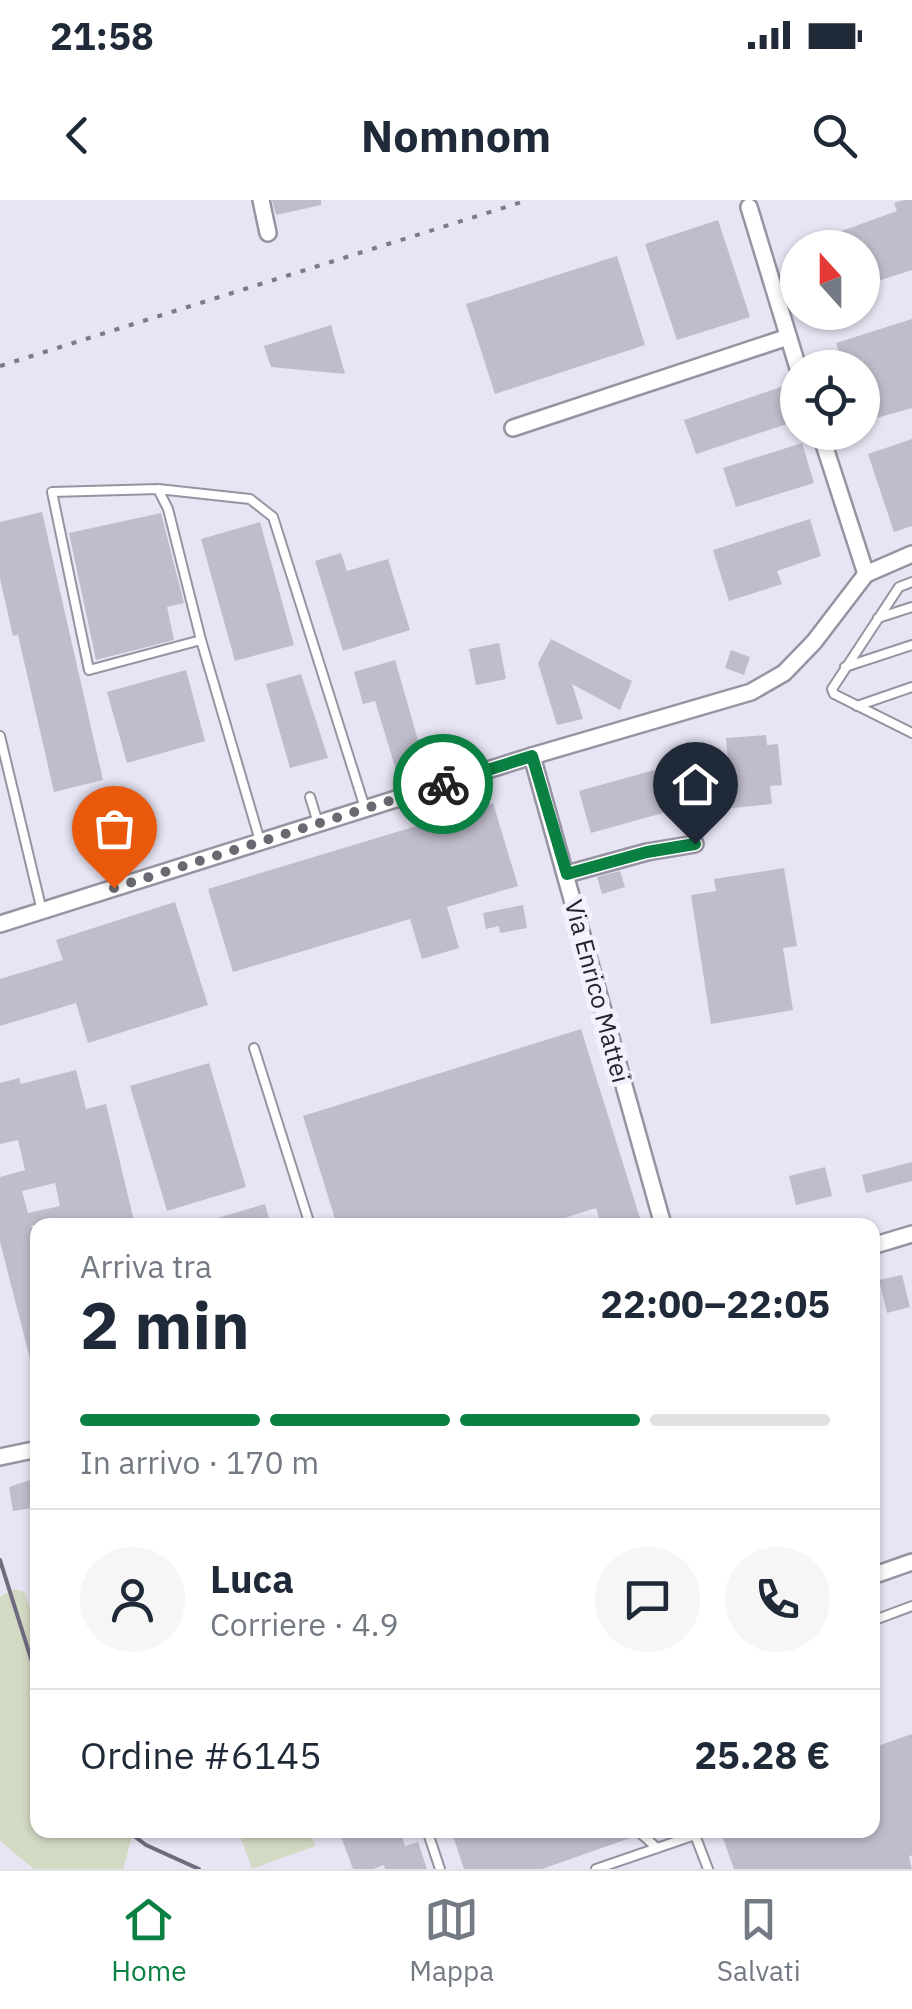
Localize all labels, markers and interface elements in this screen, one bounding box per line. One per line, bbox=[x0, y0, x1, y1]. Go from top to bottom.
text: 21:58 bbox=[50, 11, 154, 60]
text: Nomnom bbox=[361, 106, 551, 164]
icon: back bbox=[50, 108, 105, 163]
icon: search bbox=[807, 108, 862, 163]
north arrow bbox=[780, 230, 880, 330]
map controls bbox=[780, 230, 880, 450]
button: locate bbox=[780, 350, 880, 450]
courier bbox=[393, 734, 493, 834]
pin bbox=[653, 742, 738, 845]
icon: bike bbox=[416, 757, 471, 812]
icon: home bbox=[668, 757, 723, 812]
pin bbox=[72, 786, 157, 889]
icon: bag bbox=[87, 801, 142, 856]
street label: Via Enrico Mattei bbox=[558, 896, 638, 1086]
text: Arriva tra bbox=[80, 1245, 212, 1287]
text: 22:00–22:05 bbox=[600, 1279, 830, 1328]
text: 2 min bbox=[80, 1282, 250, 1367]
text: In arrivo · 170 m bbox=[80, 1441, 319, 1483]
button: person bbox=[80, 1547, 185, 1652]
button: chat bbox=[595, 1547, 700, 1652]
button: phone bbox=[725, 1547, 830, 1652]
text: Luca bbox=[210, 1554, 294, 1603]
text: Corriere · 4.9 bbox=[210, 1603, 399, 1645]
text: Ordine #6145 bbox=[80, 1730, 322, 1779]
text: 25.28 € bbox=[694, 1730, 830, 1779]
tab: Home bbox=[111, 1892, 187, 1989]
tab: Mappa bbox=[409, 1892, 494, 1989]
tab: Salvati bbox=[717, 1892, 801, 1989]

